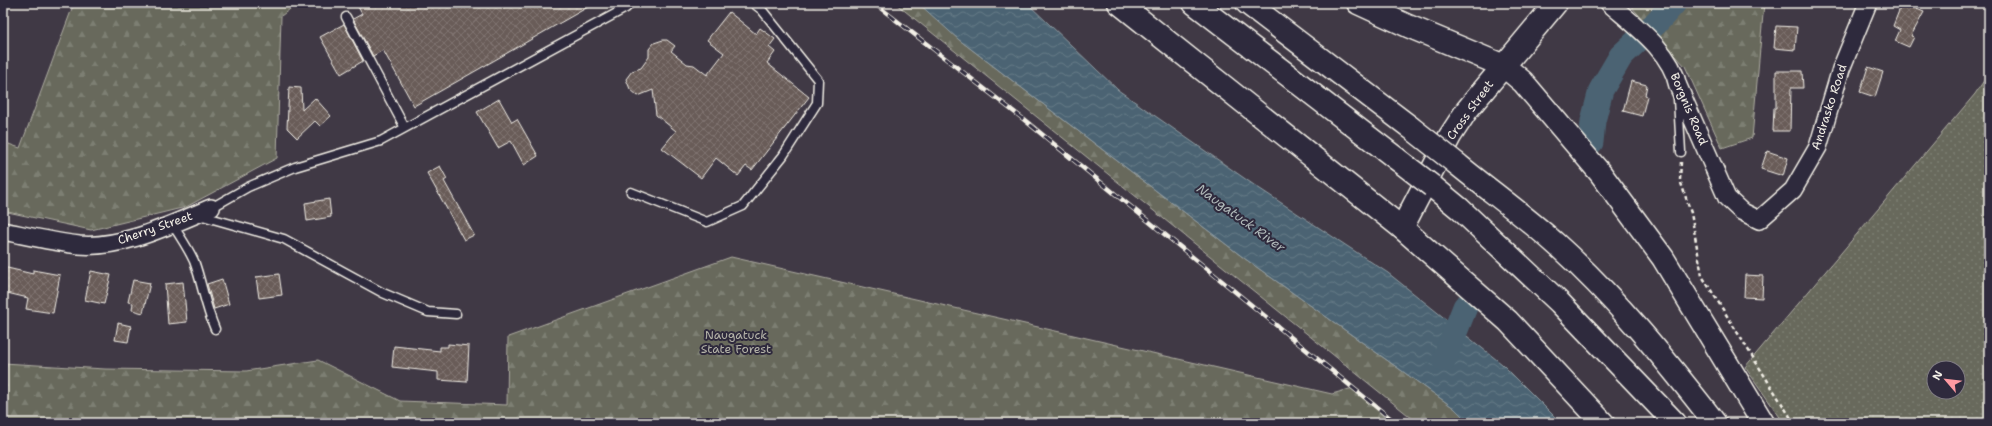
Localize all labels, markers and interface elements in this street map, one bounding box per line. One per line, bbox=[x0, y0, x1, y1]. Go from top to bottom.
street label: Andrasko Road bbox=[1808, 62, 1851, 152]
street label: Borgnis Road bbox=[1667, 70, 1712, 148]
street label: Cross Street bbox=[1443, 77, 1497, 143]
water label: Naugatuck River bbox=[1193, 180, 1289, 256]
street label: Cherry Street bbox=[116, 208, 194, 248]
park label: Naugatuck State Forest bbox=[701, 327, 771, 357]
north arrow bbox=[1926, 360, 1966, 400]
text: N bbox=[1929, 368, 1946, 383]

